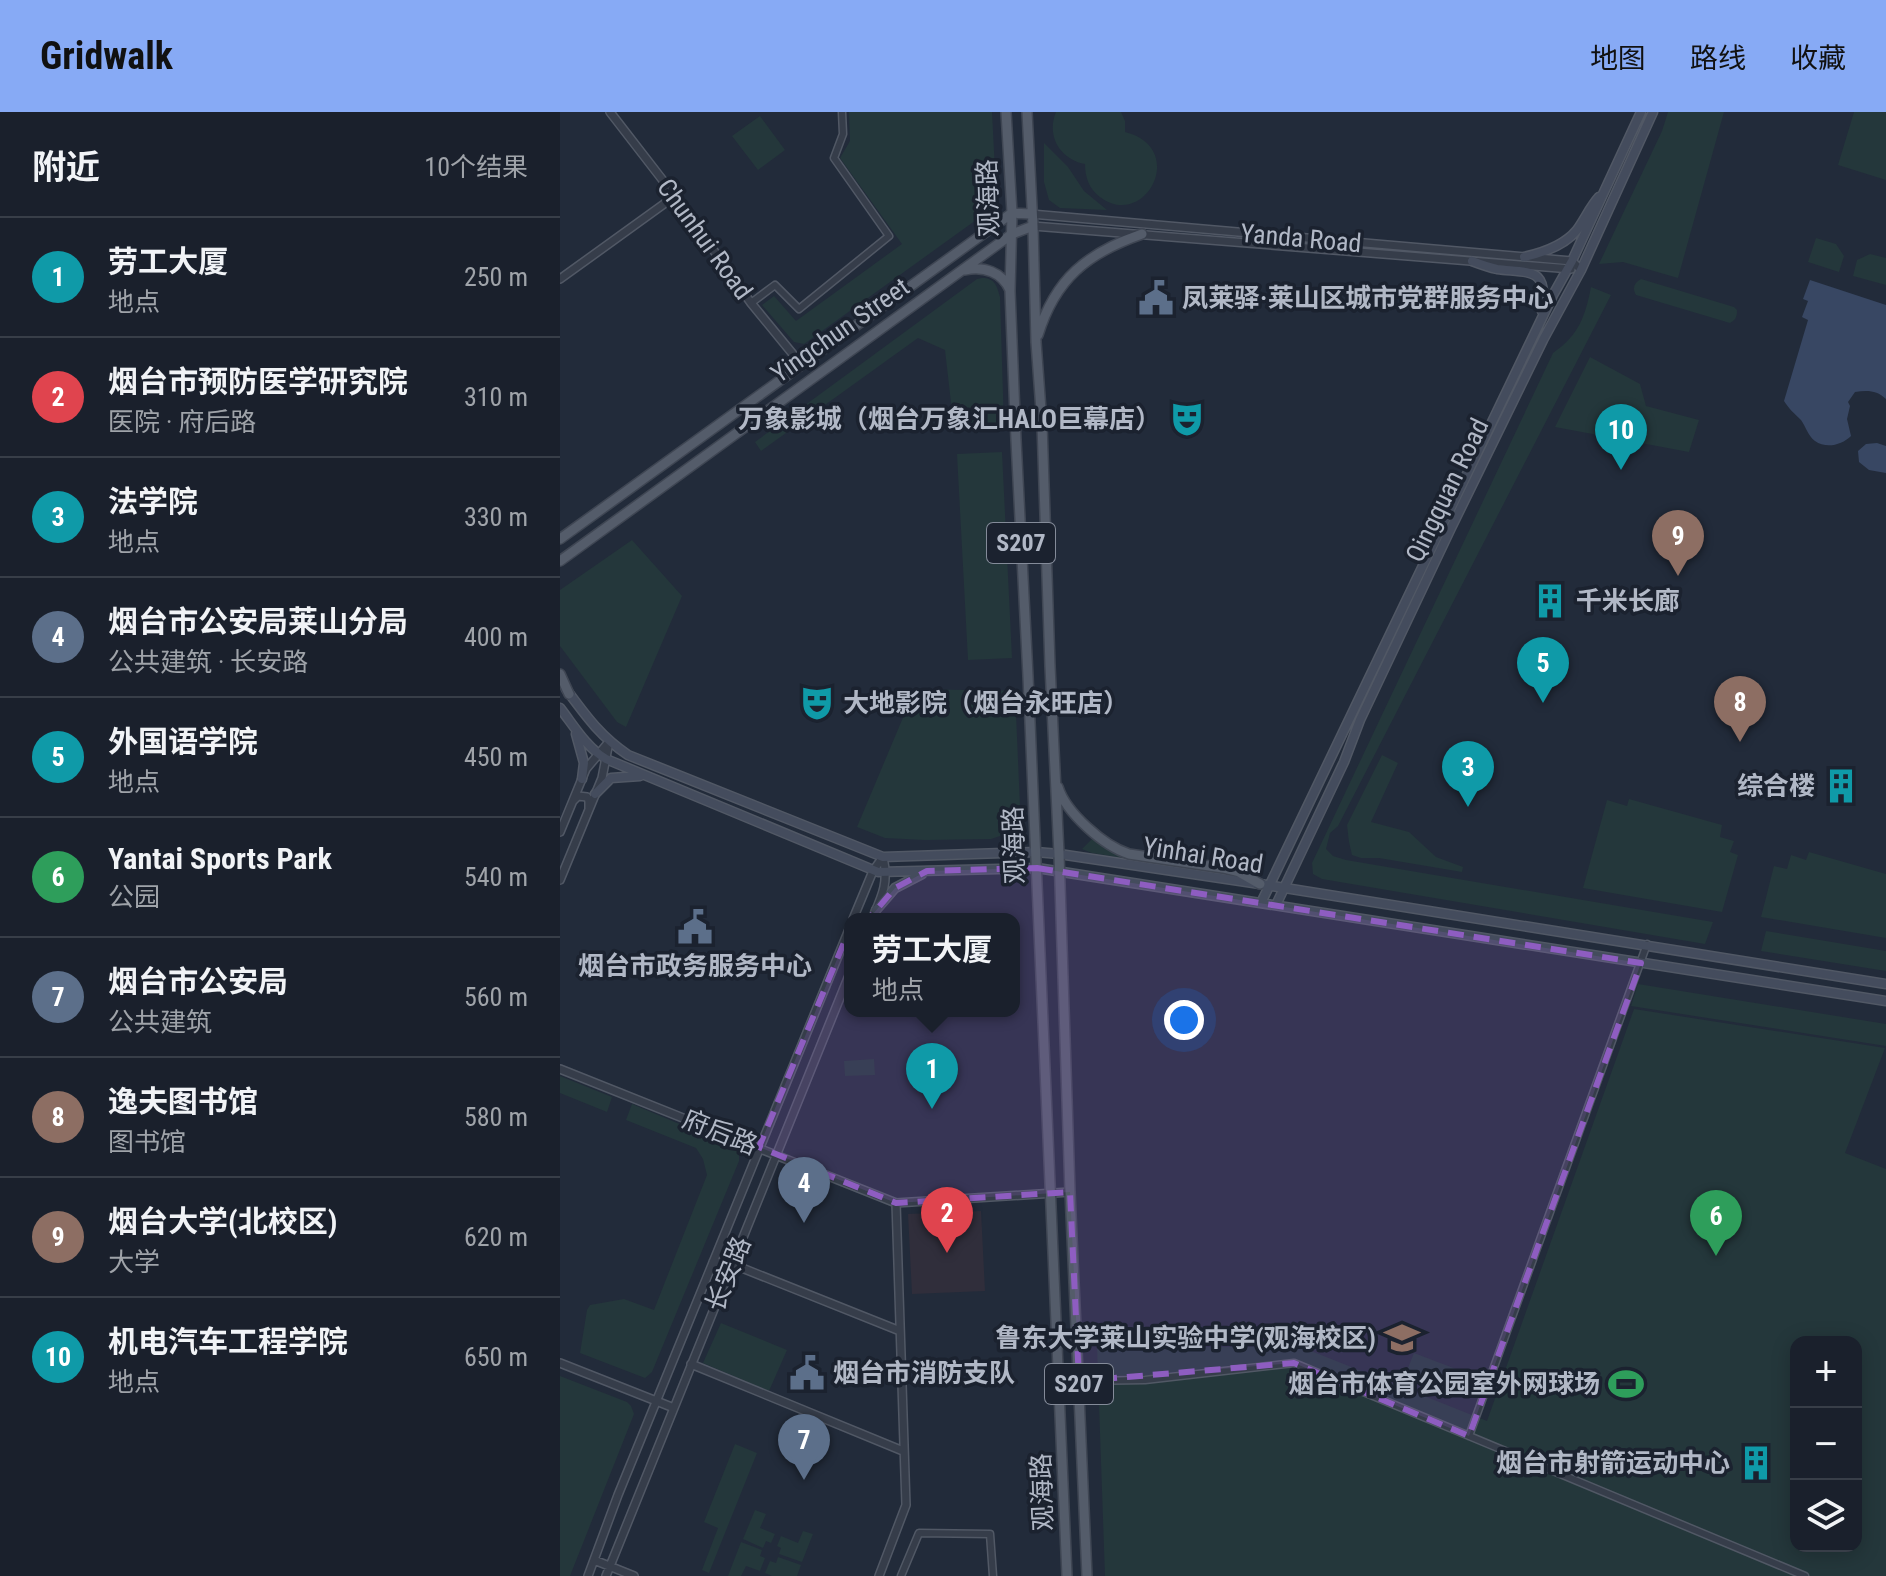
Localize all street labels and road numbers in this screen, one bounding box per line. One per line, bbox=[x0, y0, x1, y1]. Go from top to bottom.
street label: 观海路 bbox=[972, 158, 1004, 238]
street label: Chunhui Road bbox=[651, 173, 759, 305]
street label: Yanda Road bbox=[1239, 218, 1363, 258]
street label: Yingchun Street bbox=[765, 271, 915, 389]
street label: Qingquan Road bbox=[1399, 413, 1495, 567]
road number: S207 bbox=[987, 523, 1055, 563]
street label: 观海路 bbox=[998, 805, 1030, 885]
street label: Yinhai Road bbox=[1141, 831, 1265, 879]
street label: 府后路 bbox=[678, 1103, 762, 1161]
street label: 长安路 bbox=[699, 1232, 757, 1316]
road number: S207 bbox=[1045, 1364, 1113, 1404]
street label: 观海路 bbox=[1026, 1452, 1058, 1532]

